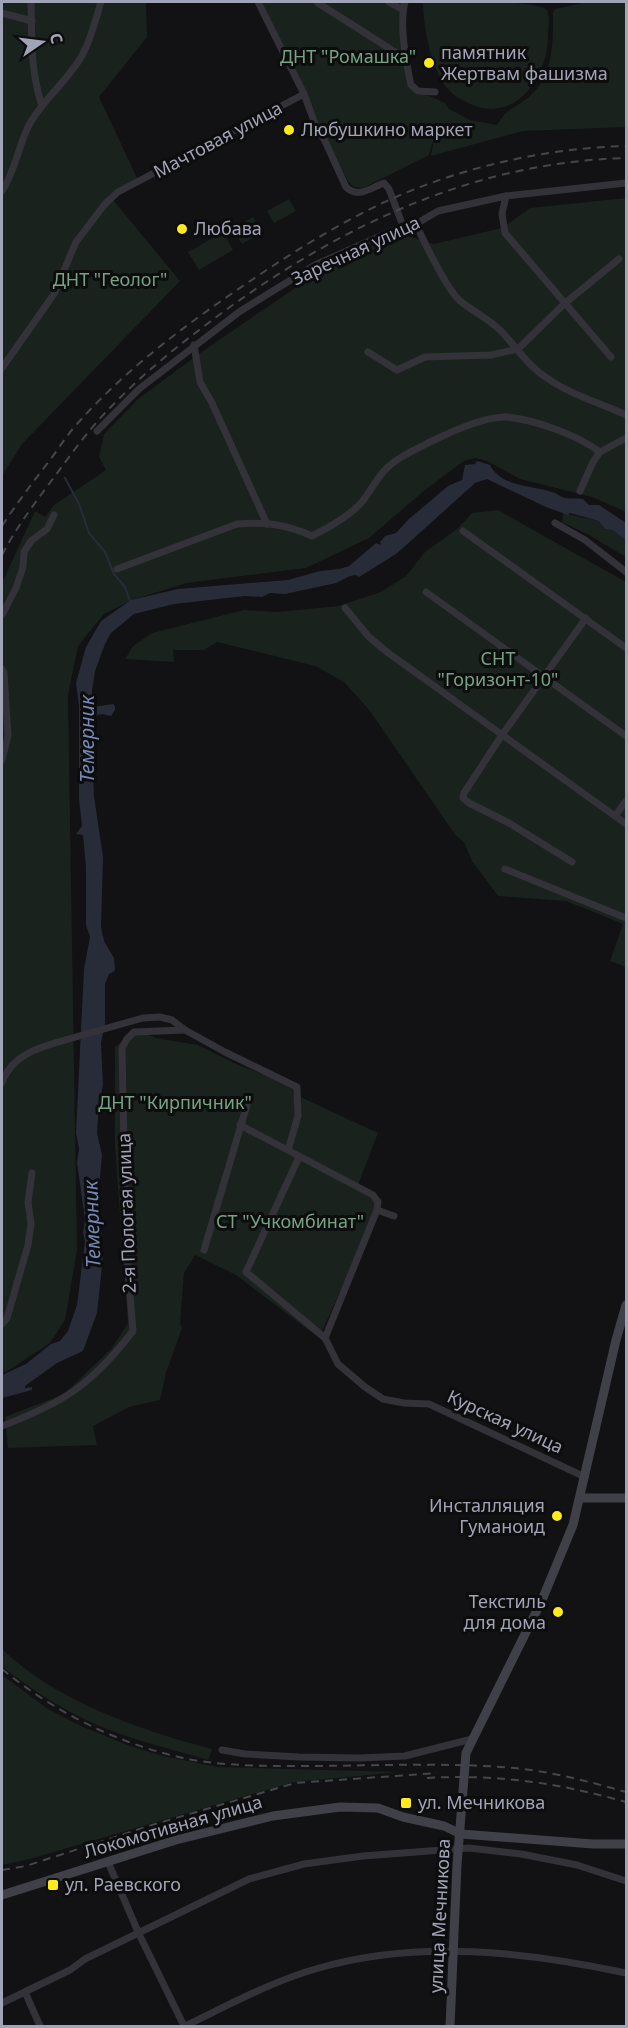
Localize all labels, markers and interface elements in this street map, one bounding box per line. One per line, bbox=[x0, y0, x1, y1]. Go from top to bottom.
north arrow bbox=[12, 12, 72, 72]
text: С bbox=[45, 31, 68, 46]
place label: памятник Жертвам фашизма bbox=[441, 40, 608, 85]
park label: ДНТ "Ромашка" bbox=[280, 44, 416, 68]
marker: памятник Жертвам фашизма bbox=[422, 56, 436, 70]
street label: Мачтовая улица bbox=[149, 95, 286, 183]
place label: Любушкино маркет bbox=[301, 117, 473, 141]
marker: Любушкино маркет bbox=[282, 123, 296, 137]
street label: Заречная улица bbox=[288, 210, 424, 290]
place label: Любава bbox=[194, 216, 262, 240]
marker: Любава bbox=[175, 222, 189, 236]
park label: ДНТ "Геолог" bbox=[53, 267, 167, 291]
park label: СНТ "Горизонт-10" bbox=[438, 646, 558, 691]
water label: Темерник bbox=[73, 694, 100, 783]
park label: ДНТ "Кирпичник" bbox=[98, 1090, 252, 1114]
street label: 2-я Пологая улица bbox=[111, 1133, 141, 1294]
water label: Темерник bbox=[76, 1179, 107, 1268]
park label: СТ "Учкомбинат" bbox=[216, 1209, 364, 1233]
street label: Курская улица bbox=[444, 1384, 567, 1458]
place label: Инсталляция Гуманоид bbox=[429, 1493, 545, 1538]
marker: Инсталляция Гуманоид bbox=[550, 1509, 564, 1523]
place label: Текстиль для дома bbox=[464, 1589, 546, 1634]
marker: Текстиль для дома bbox=[551, 1605, 565, 1619]
street label: Локомотивная улица bbox=[81, 1789, 265, 1863]
place label: ул. Мечникова bbox=[418, 1790, 545, 1814]
marker: ул. Мечникова bbox=[399, 1796, 413, 1810]
street label: улица Мечникова bbox=[423, 1838, 455, 1994]
place label: ул. Раевского bbox=[65, 1872, 181, 1896]
marker: ул. Раевского bbox=[46, 1878, 60, 1892]

